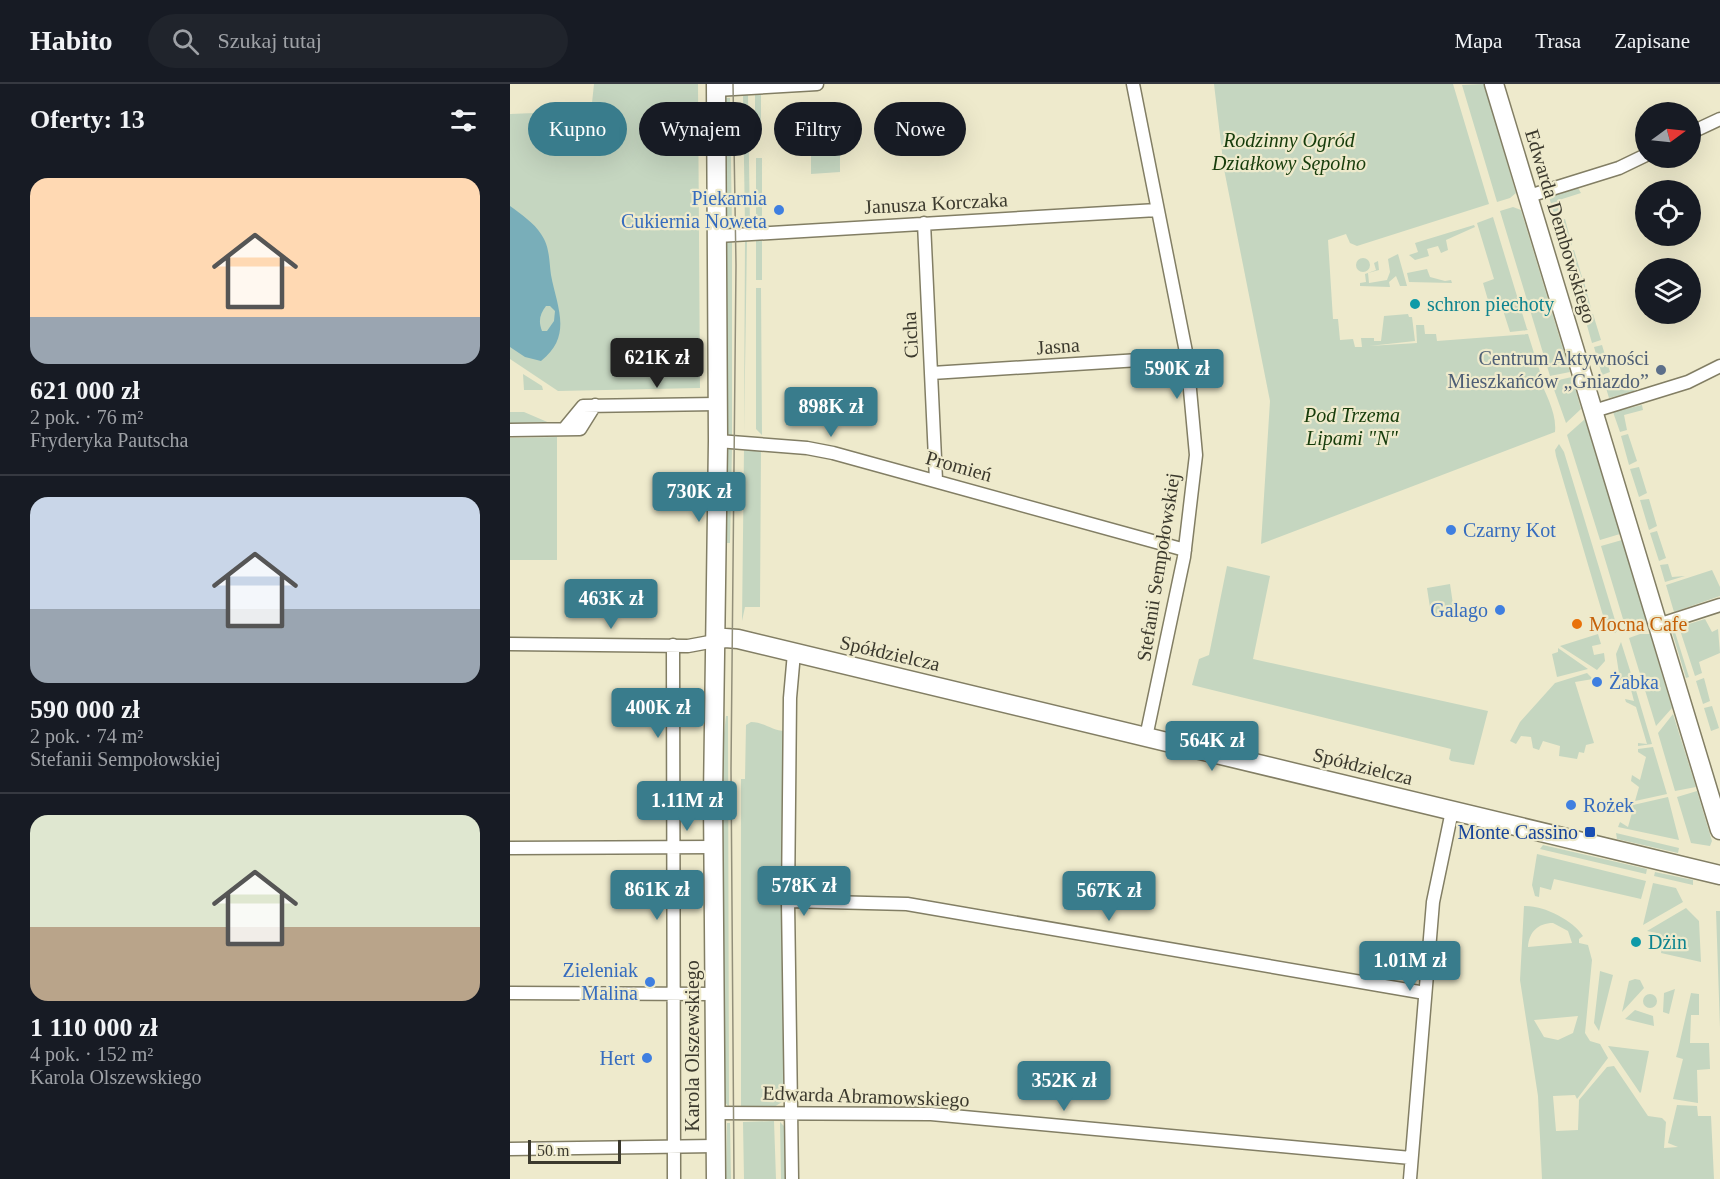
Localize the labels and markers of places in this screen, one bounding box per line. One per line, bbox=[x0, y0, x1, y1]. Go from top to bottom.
place label: Piekarnia Cukiernia Noweta bbox=[621, 187, 767, 232]
marker: Piekarnia Cukiernia Noweta bbox=[772, 203, 786, 217]
place label: schron piechoty bbox=[1427, 293, 1554, 316]
marker: schron piechoty bbox=[1408, 297, 1422, 311]
pin: 621K zł bbox=[602, 338, 712, 389]
place label: Centrum Aktywności Mieszkańców „Gniazdo” bbox=[1447, 347, 1649, 392]
pin: 590K zł bbox=[1122, 349, 1232, 400]
marker: Centrum Aktywności Mieszkańców „Gniazdo” bbox=[1654, 363, 1668, 377]
pin: 898K zł bbox=[776, 387, 886, 438]
pin: 730K zł bbox=[644, 472, 754, 523]
place label: Czarny Kot bbox=[1463, 519, 1556, 542]
marker: Czarny Kot bbox=[1444, 523, 1458, 537]
pin: 463K zł bbox=[556, 579, 666, 630]
place label: Galago bbox=[1430, 599, 1488, 622]
marker: Galago bbox=[1493, 603, 1507, 617]
place label: Mocna Cafe bbox=[1589, 613, 1687, 635]
marker: Mocna Cafe bbox=[1570, 617, 1584, 631]
place label: Żabka bbox=[1609, 671, 1659, 693]
marker: Żabka bbox=[1590, 675, 1604, 689]
pin: 400K zł bbox=[603, 688, 713, 739]
pin: 564K zł bbox=[1157, 721, 1267, 772]
pin: 1.11M zł bbox=[625, 781, 749, 832]
place label: Rożek bbox=[1583, 794, 1634, 816]
marker: Rożek bbox=[1564, 798, 1578, 812]
place label: Monte Cassino bbox=[1457, 821, 1578, 843]
marker: Monte Cassino bbox=[1583, 825, 1597, 839]
pin: 578K zł bbox=[749, 866, 859, 917]
pin: 861K zł bbox=[602, 870, 712, 921]
pin: 567K zł bbox=[1054, 871, 1164, 922]
place label: Dżin bbox=[1648, 931, 1687, 953]
marker: Dżin bbox=[1629, 935, 1643, 949]
pin: 1.01M zł bbox=[1348, 941, 1472, 992]
place label: Zieleniak Malina bbox=[562, 959, 638, 1004]
marker: Zieleniak Malina bbox=[643, 975, 657, 989]
place label: Hert bbox=[599, 1047, 635, 1069]
marker: Hert bbox=[640, 1051, 654, 1065]
pin: 352K zł bbox=[1009, 1061, 1119, 1112]

